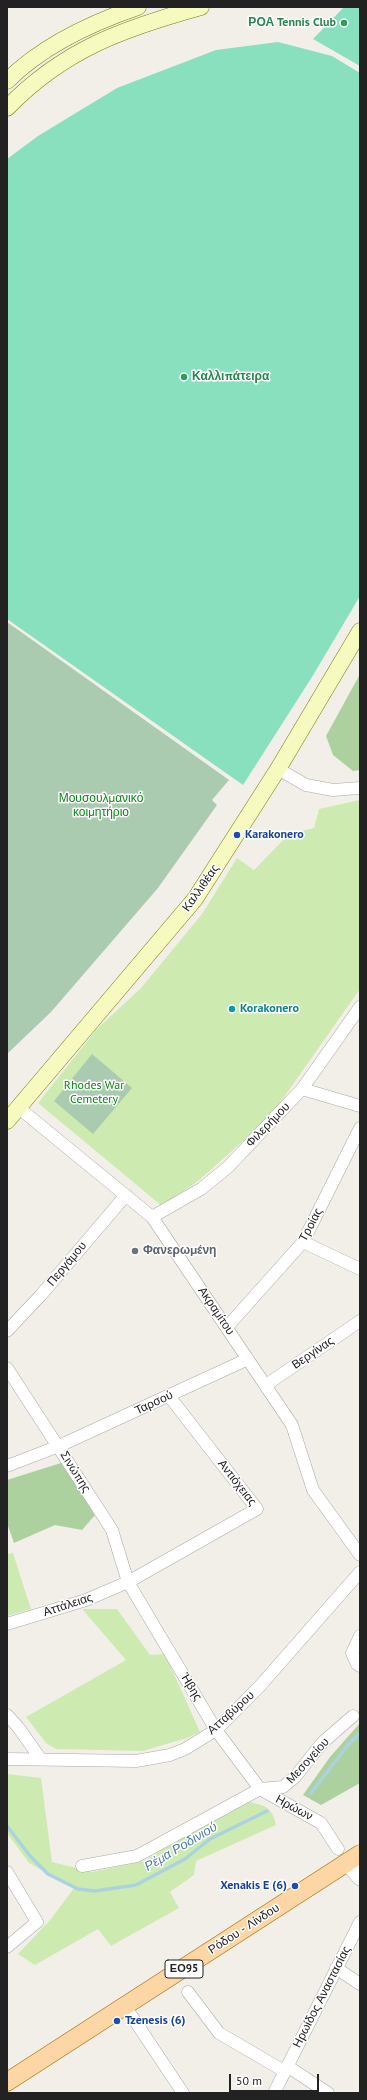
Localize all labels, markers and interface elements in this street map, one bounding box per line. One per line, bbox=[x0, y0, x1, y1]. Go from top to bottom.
place label: ΡΟΑ Tennis Club bbox=[248, 16, 336, 30]
marker: ΡΟΑ Tennis Club bbox=[339, 18, 349, 28]
place label: Καλλιπάτειρα bbox=[192, 370, 269, 384]
marker: Καλλιπάτειρα bbox=[179, 372, 189, 382]
park label: Μουσουλμανικό κοιμητήριο bbox=[59, 792, 143, 820]
place label: Karakonero bbox=[245, 828, 304, 842]
marker: Karakonero bbox=[232, 830, 242, 840]
street label: Καλλιθέας bbox=[180, 862, 222, 914]
place label: Korakonero bbox=[240, 1002, 299, 1016]
marker: Korakonero bbox=[227, 1004, 237, 1014]
park label: Rhodes War Cemetery bbox=[64, 1079, 124, 1107]
street label: Φιλερήμου bbox=[243, 1100, 293, 1150]
street label: Τροίας bbox=[296, 1206, 326, 1244]
street label: Περγάμου bbox=[44, 1239, 90, 1289]
place label: Φανερωμένη bbox=[143, 1244, 216, 1258]
marker: Φανερωμένη bbox=[130, 1246, 140, 1256]
street label: Ακραμίτου bbox=[195, 1284, 237, 1338]
street label: Βεργίνας bbox=[289, 1334, 337, 1372]
street label: Ταρσού bbox=[133, 1388, 175, 1418]
street label: Σινώπης bbox=[57, 1449, 93, 1495]
street label: Αντιόχειας bbox=[215, 1457, 259, 1509]
street label: Αττάλειας bbox=[42, 1590, 94, 1620]
street label: Ήβης bbox=[177, 1671, 205, 1703]
street label: Ατταβύρου bbox=[205, 1688, 257, 1738]
street label: Μεσογείου bbox=[284, 1735, 332, 1787]
street label: Ηρώων bbox=[273, 1792, 315, 1824]
water label: Ρέμα Ροδινιού bbox=[142, 1819, 220, 1875]
place label: Xenakis E (6) bbox=[220, 1879, 287, 1893]
marker: Xenakis E (6) bbox=[290, 1881, 300, 1891]
street label: Ρόδου - Λίνδου bbox=[206, 1901, 282, 1957]
street label: Ηρωίδος Αναστασίας bbox=[290, 1944, 354, 2050]
road number: ΕΟ95 bbox=[165, 1960, 203, 1978]
place label: Tzenesis (6) bbox=[125, 2014, 185, 2028]
marker: Tzenesis (6) bbox=[112, 2016, 122, 2026]
scale bar bbox=[231, 2066, 321, 2092]
text: 50 m bbox=[236, 2073, 262, 2088]

